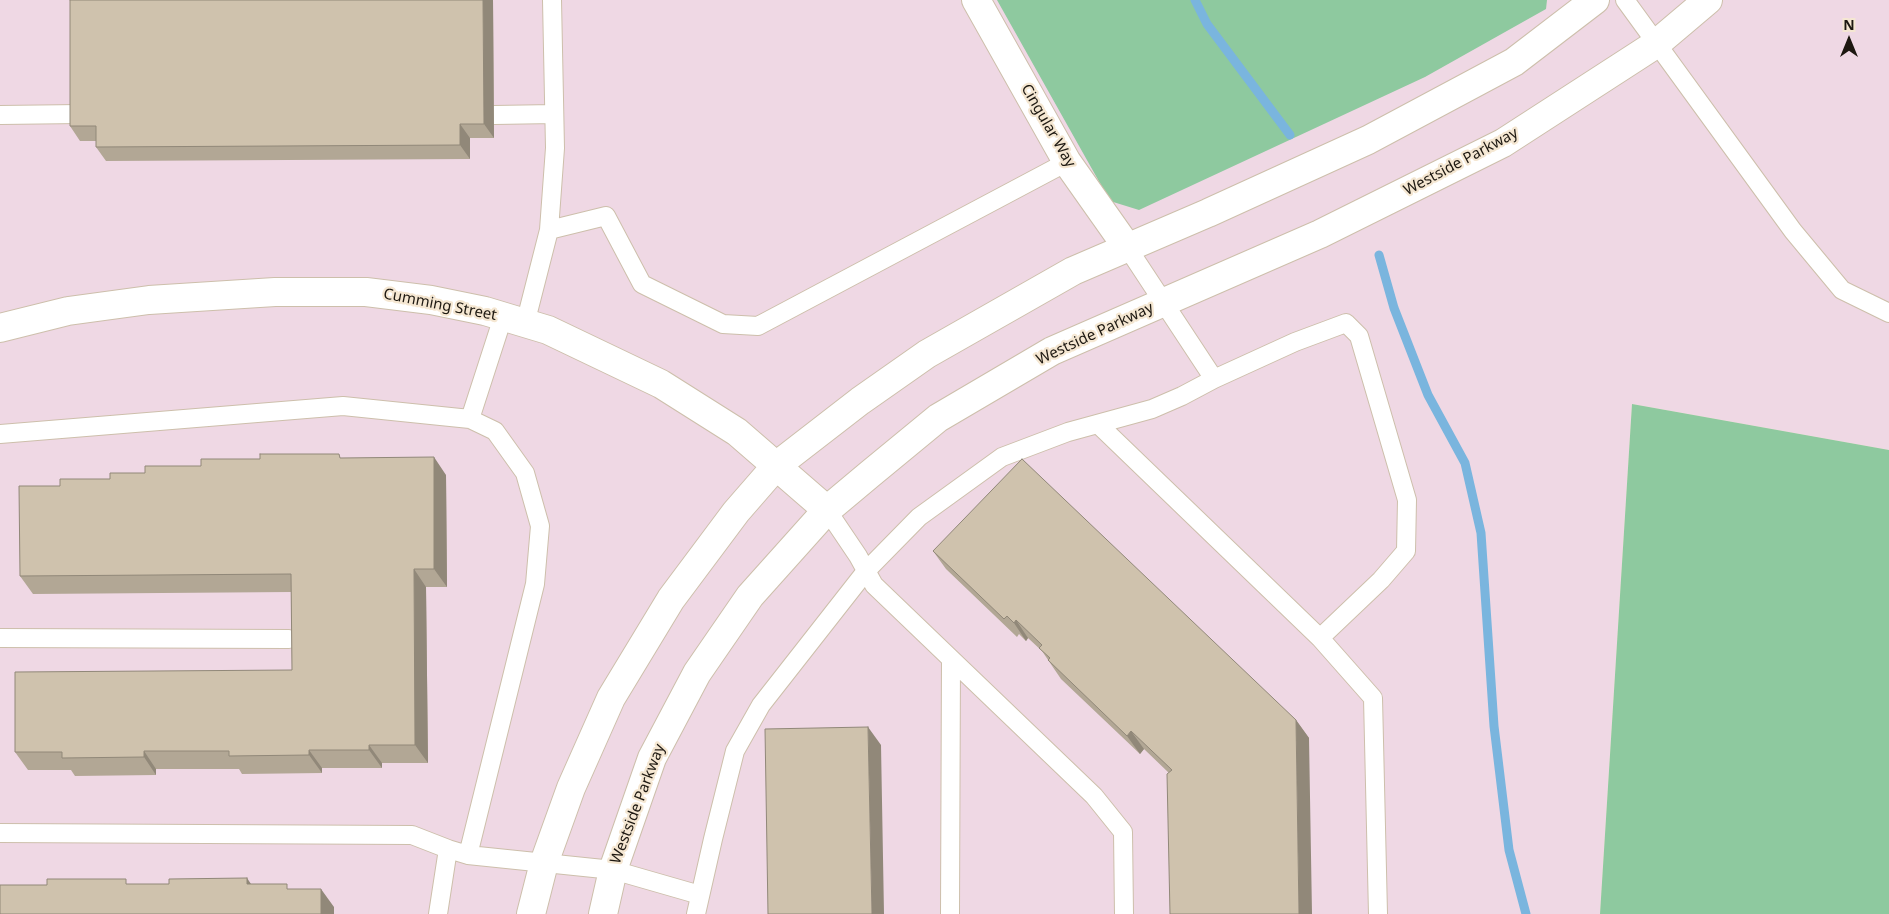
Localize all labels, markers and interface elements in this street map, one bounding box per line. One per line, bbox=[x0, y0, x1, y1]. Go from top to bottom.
north arrow bbox=[1824, 15, 1874, 65]
text: N bbox=[1843, 15, 1855, 34]
street label: Cingular Way bbox=[1017, 81, 1079, 171]
street label: Westside Parkway bbox=[1401, 124, 1521, 200]
street label: Cumming Street bbox=[382, 285, 498, 325]
street label: Westside Parkway bbox=[1034, 299, 1156, 369]
street label: Westside Parkway bbox=[607, 742, 669, 866]

